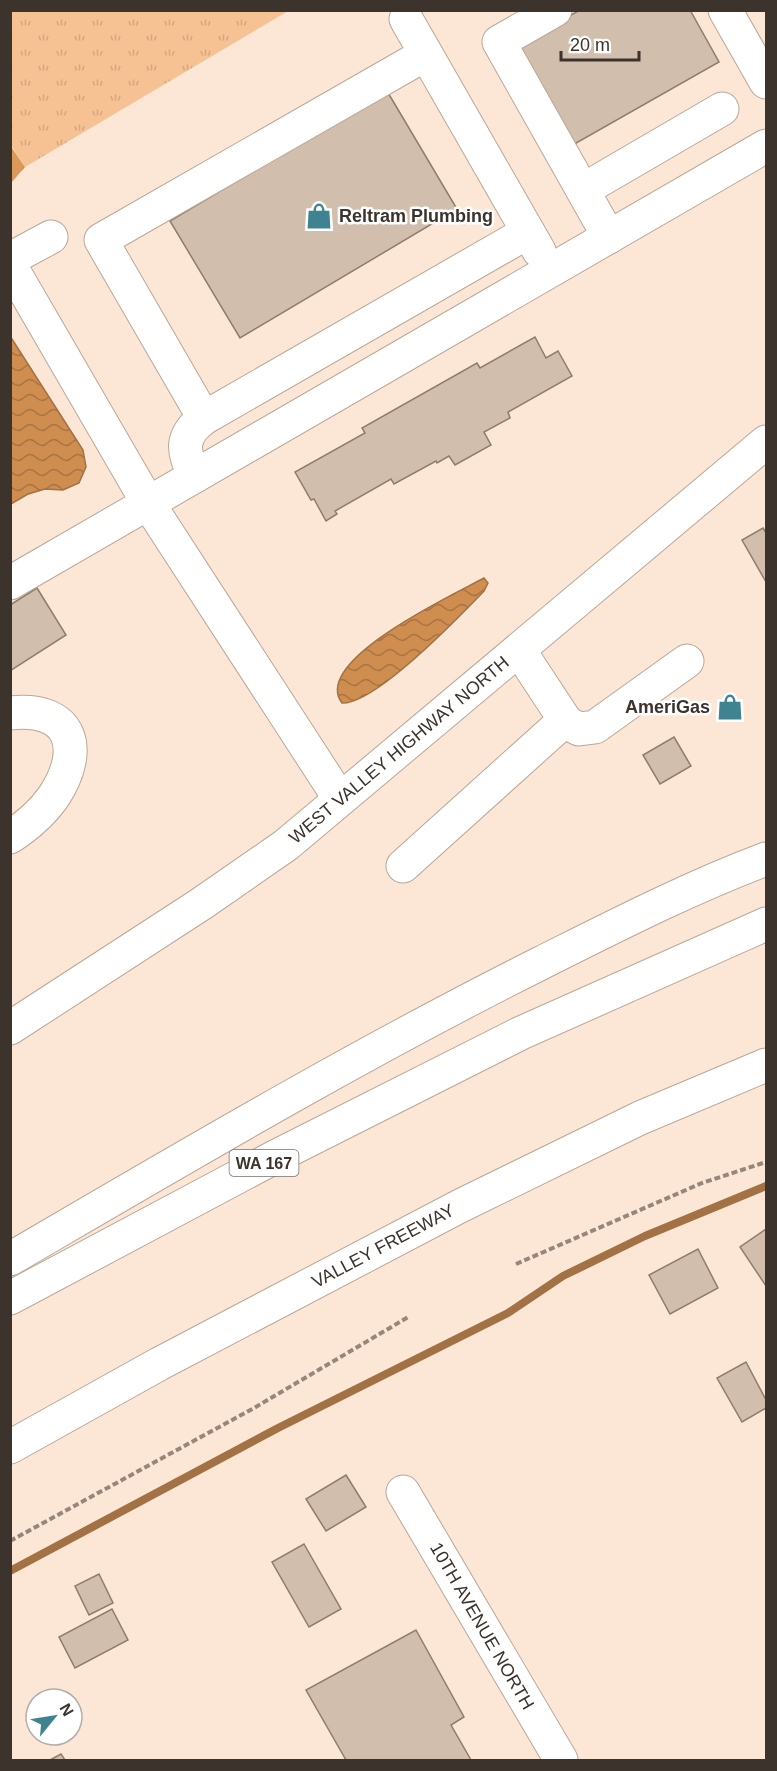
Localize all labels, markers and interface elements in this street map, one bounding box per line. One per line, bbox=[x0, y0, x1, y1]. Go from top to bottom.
scale bar bbox=[561, 24, 639, 62]
text: 20 m bbox=[570, 35, 610, 55]
shop icon: Reltram Plumbing bbox=[304, 201, 334, 231]
place label: Reltram Plumbing bbox=[339, 206, 493, 226]
street label: WEST VALLEY HIGHWAY NORTH bbox=[285, 652, 513, 848]
shop icon: AmeriGas bbox=[715, 692, 745, 722]
place label: AmeriGas bbox=[625, 697, 710, 717]
road number: WA 167 bbox=[230, 1150, 298, 1176]
street label: VALLEY FREEWAY bbox=[308, 1200, 458, 1292]
street label: 10TH AVENUE NORTH bbox=[426, 1539, 538, 1713]
north arrow bbox=[24, 1687, 84, 1747]
text: N bbox=[56, 1700, 77, 1719]

